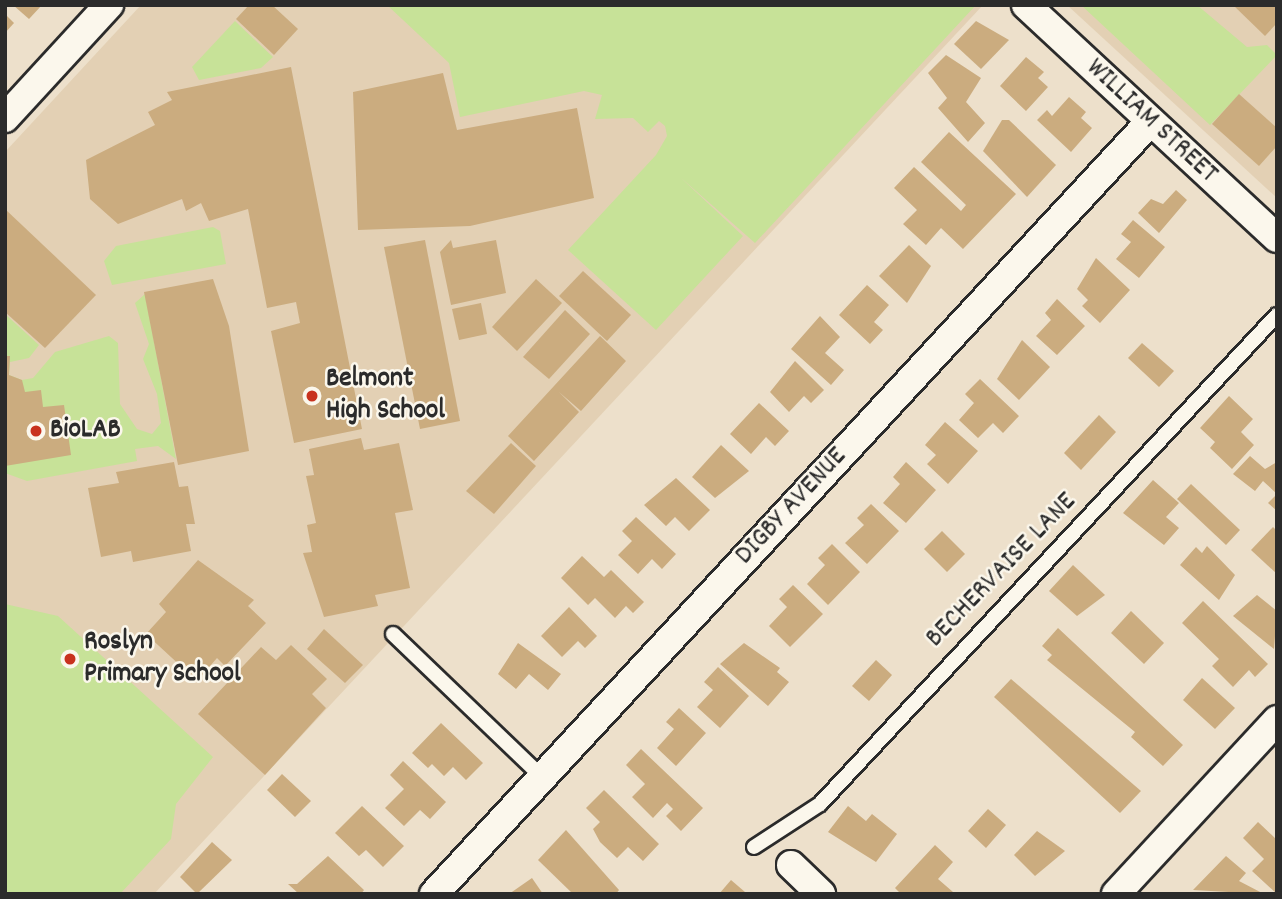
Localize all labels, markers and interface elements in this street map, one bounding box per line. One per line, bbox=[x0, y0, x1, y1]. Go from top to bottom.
street label: WILLIAM STREET bbox=[1078, 52, 1224, 192]
place label: Belmont High School bbox=[326, 363, 445, 429]
marker: Belmont High School bbox=[304, 388, 320, 404]
place label: BioLAB bbox=[50, 414, 121, 448]
marker: BioLAB bbox=[28, 423, 44, 439]
street label: DIGBY AVENUE bbox=[729, 441, 855, 573]
street label: BECHERVAISE LANE bbox=[920, 486, 1084, 656]
place label: Roslyn Primary School bbox=[84, 626, 241, 692]
marker: Roslyn Primary School bbox=[62, 651, 78, 667]

